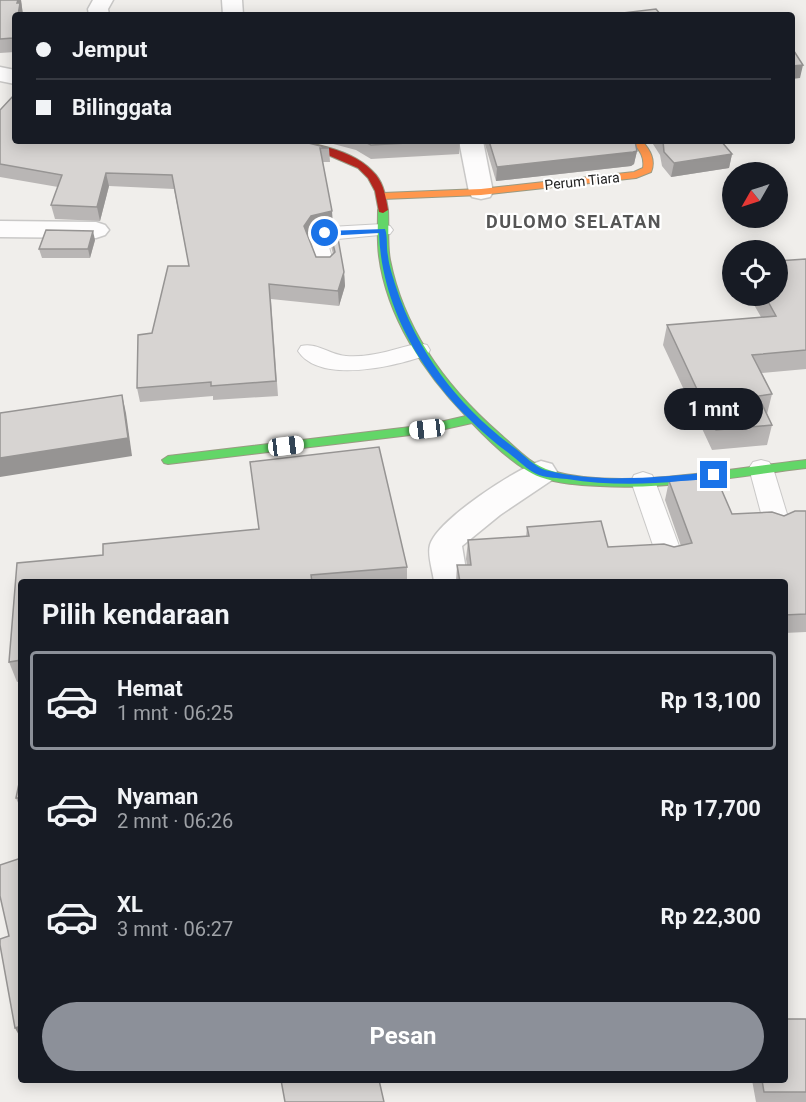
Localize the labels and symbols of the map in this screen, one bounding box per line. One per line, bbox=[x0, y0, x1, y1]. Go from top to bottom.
north arrow bbox=[722, 162, 788, 228]
street label: Perum Tiara bbox=[544, 169, 620, 193]
district label: DULOMO SELATAN bbox=[486, 211, 662, 232]
route start bbox=[311, 219, 338, 246]
callout: 1 mnt bbox=[664, 388, 764, 430]
car bbox=[408, 418, 446, 440]
car bbox=[267, 435, 305, 457]
route end bbox=[700, 461, 727, 488]

